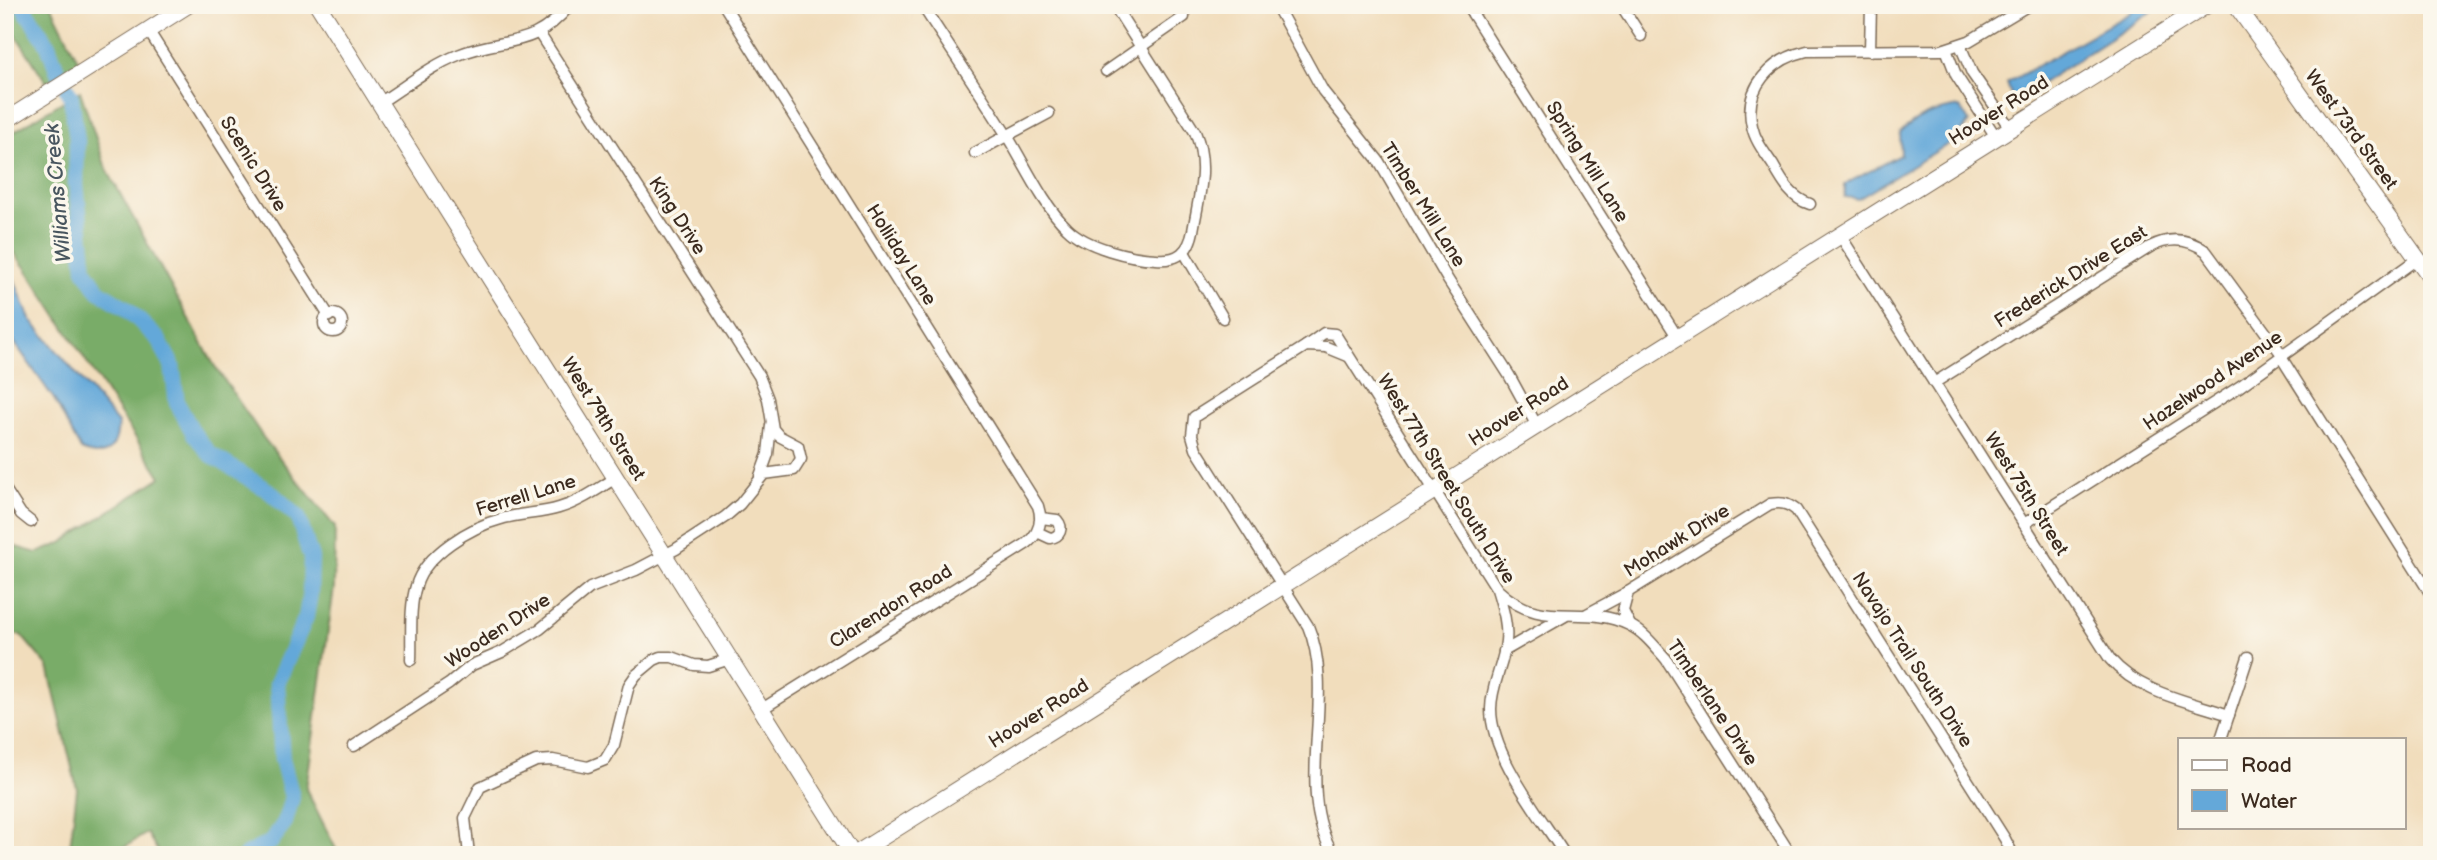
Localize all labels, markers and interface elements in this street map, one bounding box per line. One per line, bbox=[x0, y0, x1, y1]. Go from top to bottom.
street label: West 73rd Street bbox=[2300, 66, 2402, 195]
street label: Hoover Road bbox=[1945, 71, 2053, 151]
street label: Spring Mill Lane bbox=[1541, 97, 1633, 227]
street label: Scenic Drive bbox=[215, 112, 291, 216]
water label: Williams Creek bbox=[39, 122, 77, 264]
street label: Timber Mill Lane bbox=[1375, 138, 1471, 272]
street label: King Drive bbox=[643, 173, 711, 259]
street label: Holliday Lane bbox=[861, 200, 941, 310]
street label: Frederick Drive East bbox=[1991, 221, 2152, 333]
street label: Hazelwood Avenue bbox=[2139, 326, 2287, 436]
street label: West 79th Street bbox=[556, 353, 650, 485]
street label: West 77th Street South Drive bbox=[1372, 370, 1520, 588]
street label: Hoover Road bbox=[1465, 372, 1573, 452]
street label: West 75th Street bbox=[1979, 428, 2073, 560]
street label: Ferrell Lane bbox=[473, 470, 579, 522]
street label: Mohawk Drive bbox=[1620, 499, 1734, 583]
street label: Clarendon Road bbox=[825, 560, 957, 654]
street label: Navajo Trail South Drive bbox=[1847, 568, 1977, 752]
street label: Wooden Drive bbox=[441, 589, 555, 673]
street label: Timberlane Drive bbox=[1662, 636, 1762, 770]
street label: Hoover Road bbox=[985, 674, 1093, 754]
legend bbox=[2178, 738, 2406, 828]
text: Road bbox=[2241, 753, 2292, 778]
text: Water bbox=[2241, 789, 2297, 814]

